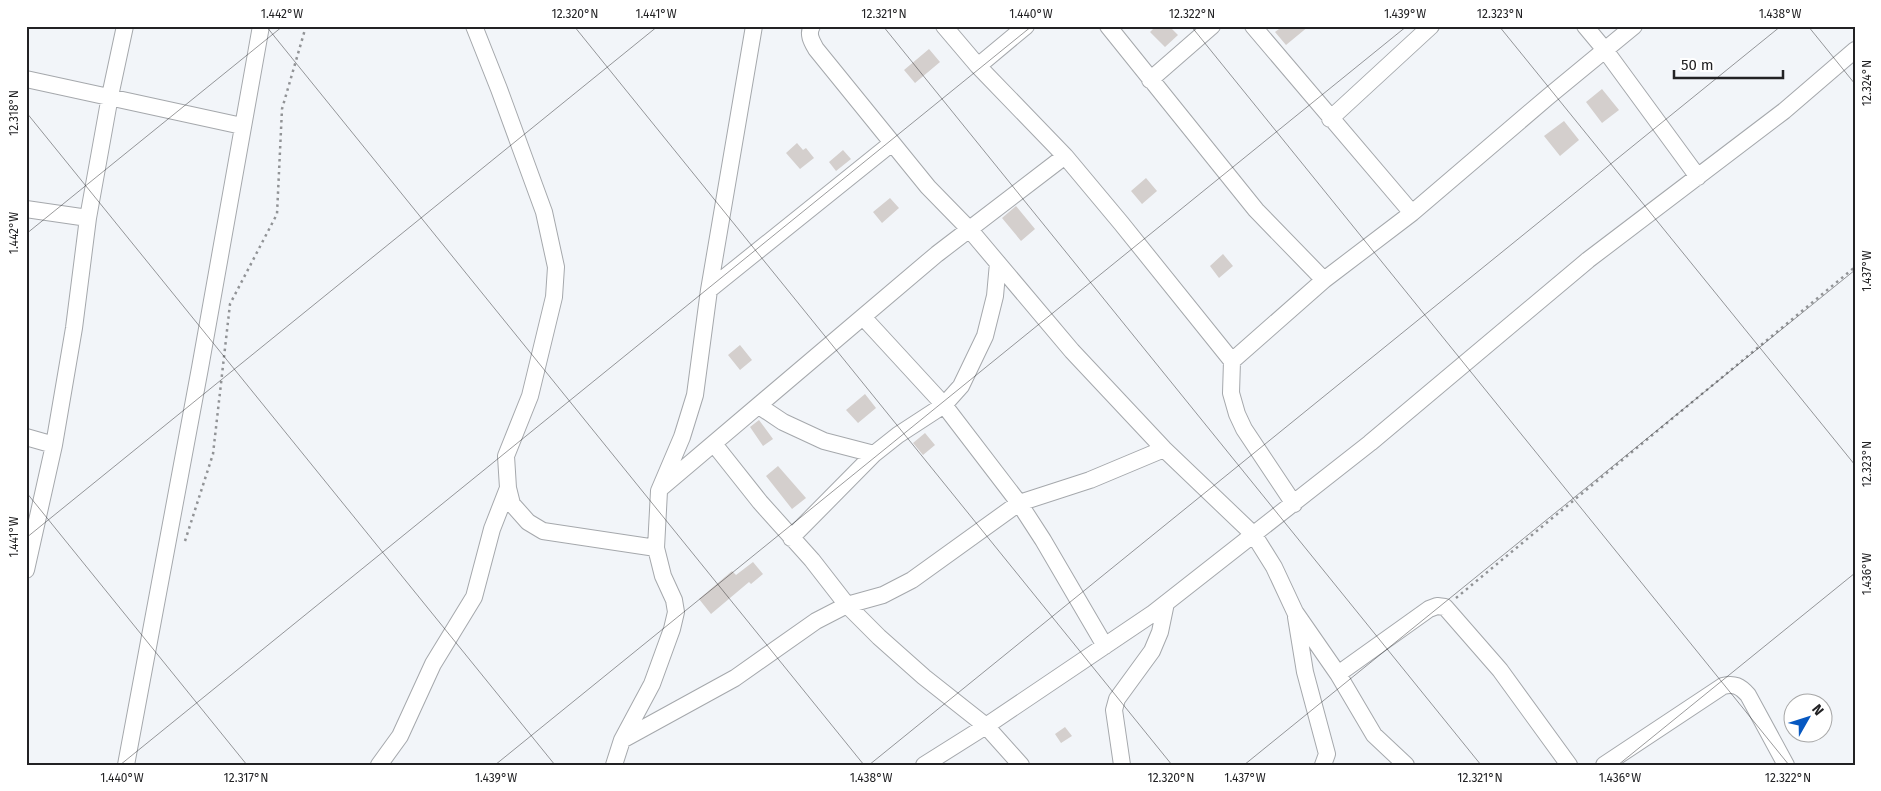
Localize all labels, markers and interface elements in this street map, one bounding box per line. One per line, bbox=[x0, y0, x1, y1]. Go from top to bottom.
text: 1.442°W bbox=[261, 7, 303, 21]
text: 12.320°N bbox=[551, 7, 599, 21]
text: 1.441°W bbox=[635, 7, 677, 21]
text: 12.321°N bbox=[861, 7, 907, 21]
text: 1.440°W bbox=[1009, 7, 1053, 21]
text: 12.322°N bbox=[1169, 7, 1215, 21]
text: 1.439°W bbox=[1384, 7, 1426, 21]
text: 12.323°N bbox=[1477, 7, 1523, 21]
text: 1.438°W bbox=[1759, 7, 1801, 21]
scale bar bbox=[1674, 48, 1782, 80]
text: 50 m bbox=[1681, 56, 1714, 74]
text: 12.324°N bbox=[1860, 60, 1874, 106]
text: 12.318°N bbox=[7, 90, 21, 136]
text: 1.442°W bbox=[7, 212, 21, 254]
text: 1.437°W bbox=[1860, 250, 1874, 292]
text: 12.323°N bbox=[1860, 441, 1874, 487]
text: 1.441°W bbox=[7, 516, 21, 558]
text: 1.436°W bbox=[1860, 553, 1874, 595]
north arrow bbox=[1784, 694, 1834, 744]
text: N bbox=[1808, 701, 1827, 719]
text: 1.440°W bbox=[100, 771, 144, 785]
text: 12.317°N bbox=[224, 771, 268, 785]
text: 1.439°W bbox=[475, 771, 517, 785]
text: 1.438°W bbox=[850, 771, 892, 785]
text: 12.320°N bbox=[1147, 771, 1195, 785]
text: 1.437°W bbox=[1224, 771, 1266, 785]
text: 12.321°N bbox=[1457, 771, 1503, 785]
text: 1.436°W bbox=[1599, 771, 1641, 785]
text: 12.322°N bbox=[1765, 771, 1811, 785]

